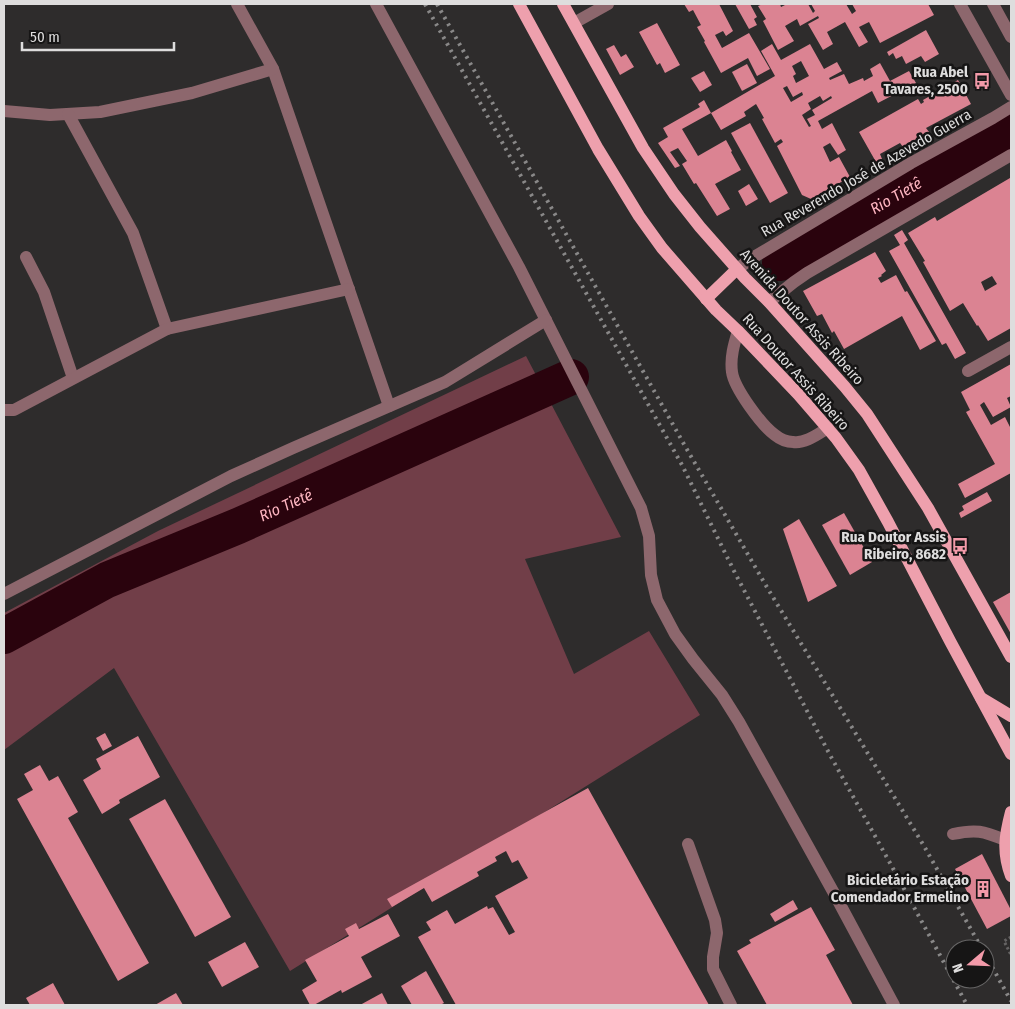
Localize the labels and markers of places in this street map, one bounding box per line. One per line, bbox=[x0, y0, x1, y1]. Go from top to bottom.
place label: Rua Abel Tavares, 2500 bbox=[884, 63, 969, 98]
bus stop icon: Rua Abel Tavares, 2500 bbox=[972, 71, 992, 91]
place label: Rua Doutor Assis Ribeiro, 8682 bbox=[841, 528, 946, 563]
bus stop icon: Rua Doutor Assis Ribeiro, 8682 bbox=[950, 536, 970, 556]
place label: Bicicletário Estação Comendador Ermelino bbox=[831, 871, 969, 906]
building icon: Bicicletário Estação Comendador Ermelino bbox=[973, 879, 993, 899]

